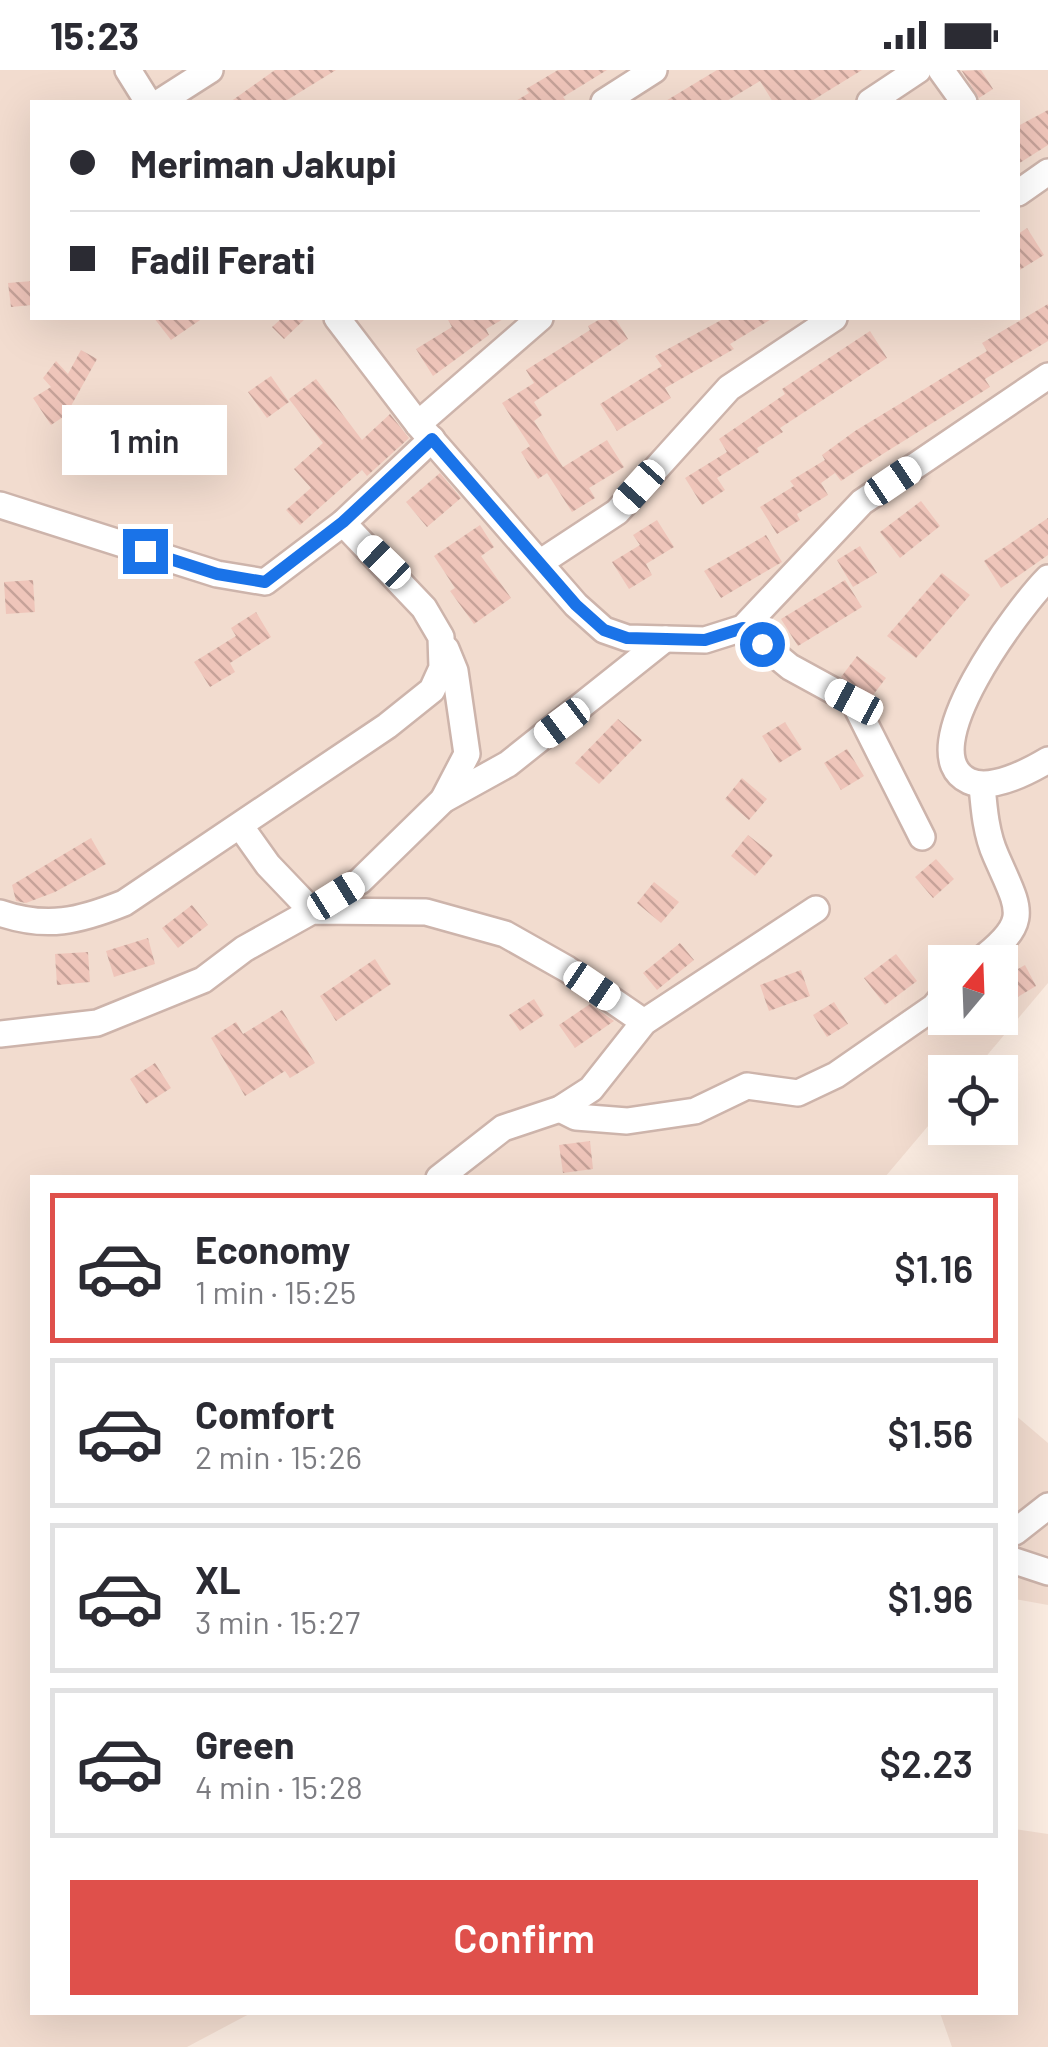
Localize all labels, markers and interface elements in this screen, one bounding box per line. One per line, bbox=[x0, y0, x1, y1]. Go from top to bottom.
text: 15:23 bbox=[50, 12, 139, 58]
text: Meriman Jakupi bbox=[130, 140, 397, 186]
text: Fadil Ferati bbox=[130, 236, 315, 282]
callout: 1 min bbox=[62, 406, 228, 476]
text: 1 min bbox=[110, 421, 179, 459]
car bbox=[860, 452, 926, 510]
car bbox=[608, 455, 670, 519]
route end bbox=[123, 529, 168, 574]
car bbox=[352, 530, 416, 594]
route start bbox=[740, 622, 785, 667]
car bbox=[820, 675, 888, 729]
car bbox=[529, 693, 595, 753]
car bbox=[303, 867, 369, 925]
north arrow bbox=[928, 945, 1018, 1035]
map controls bbox=[928, 945, 1018, 1145]
car bbox=[559, 957, 625, 1015]
button: locate bbox=[928, 1055, 1018, 1145]
icon: car bbox=[75, 1223, 165, 1313]
text: Economy bbox=[195, 1226, 350, 1272]
text: $1.16 bbox=[894, 1245, 973, 1291]
text: 1 min · 15:25 bbox=[195, 1272, 356, 1310]
icon: car bbox=[75, 1388, 165, 1478]
text: Comfort bbox=[195, 1391, 335, 1437]
text: $1.56 bbox=[887, 1410, 973, 1456]
text: 2 min · 15:26 bbox=[195, 1437, 362, 1475]
icon: car bbox=[75, 1553, 165, 1643]
text: XL bbox=[195, 1556, 241, 1602]
text: $1.96 bbox=[888, 1575, 973, 1621]
text: 3 min · 15:27 bbox=[195, 1602, 360, 1640]
icon: car bbox=[75, 1718, 165, 1808]
text: Green bbox=[195, 1721, 295, 1767]
text: $2.23 bbox=[879, 1740, 973, 1786]
text: 4 min · 15:28 bbox=[195, 1767, 363, 1805]
button: Confirm bbox=[70, 1880, 978, 1995]

